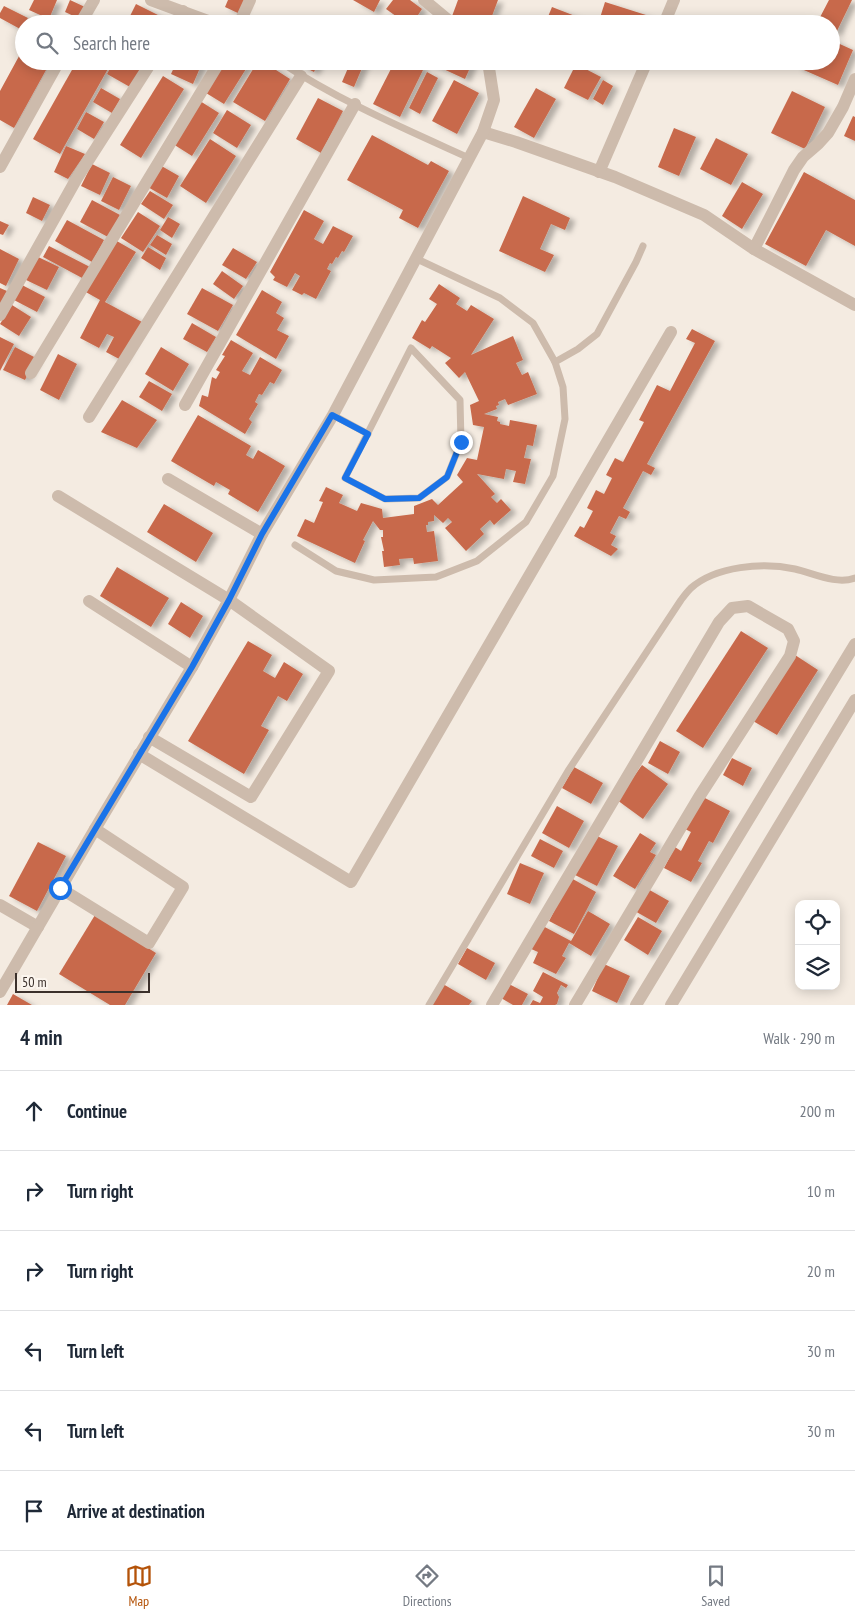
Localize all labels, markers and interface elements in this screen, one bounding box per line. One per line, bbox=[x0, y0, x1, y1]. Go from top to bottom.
search box bbox=[15, 15, 840, 70]
icon: search bbox=[33, 29, 61, 57]
text: Search here bbox=[73, 31, 150, 55]
route end bbox=[450, 431, 473, 454]
route start bbox=[49, 877, 72, 900]
map controls bbox=[795, 900, 840, 990]
button: locate bbox=[795, 900, 840, 945]
button: layers bbox=[795, 945, 840, 990]
scale bar bbox=[15, 970, 150, 993]
text: 50 m bbox=[22, 973, 47, 991]
text: 4 min bbox=[20, 1024, 62, 1051]
text: Walk · 290 m bbox=[763, 1028, 835, 1048]
icon: ahead bbox=[20, 1097, 48, 1125]
text: Continue bbox=[67, 1099, 127, 1123]
text: 200 m bbox=[800, 1101, 835, 1121]
icon: right bbox=[20, 1177, 48, 1205]
text: Turn right bbox=[67, 1179, 133, 1203]
text: 10 m bbox=[807, 1181, 835, 1201]
icon: right bbox=[20, 1257, 48, 1285]
text: Turn right bbox=[67, 1259, 133, 1283]
text: 20 m bbox=[807, 1261, 835, 1281]
icon: left bbox=[20, 1337, 48, 1365]
text: Turn left bbox=[67, 1339, 124, 1363]
text: 30 m bbox=[807, 1341, 835, 1361]
icon: left bbox=[20, 1417, 48, 1445]
text: Turn left bbox=[67, 1419, 124, 1443]
text: 30 m bbox=[807, 1421, 835, 1441]
icon: arrive bbox=[20, 1497, 48, 1525]
text: Arrive at destination bbox=[67, 1499, 205, 1523]
tab: Map bbox=[125, 1562, 153, 1610]
tab: Directions bbox=[403, 1562, 451, 1610]
tab: Saved bbox=[701, 1562, 730, 1610]

